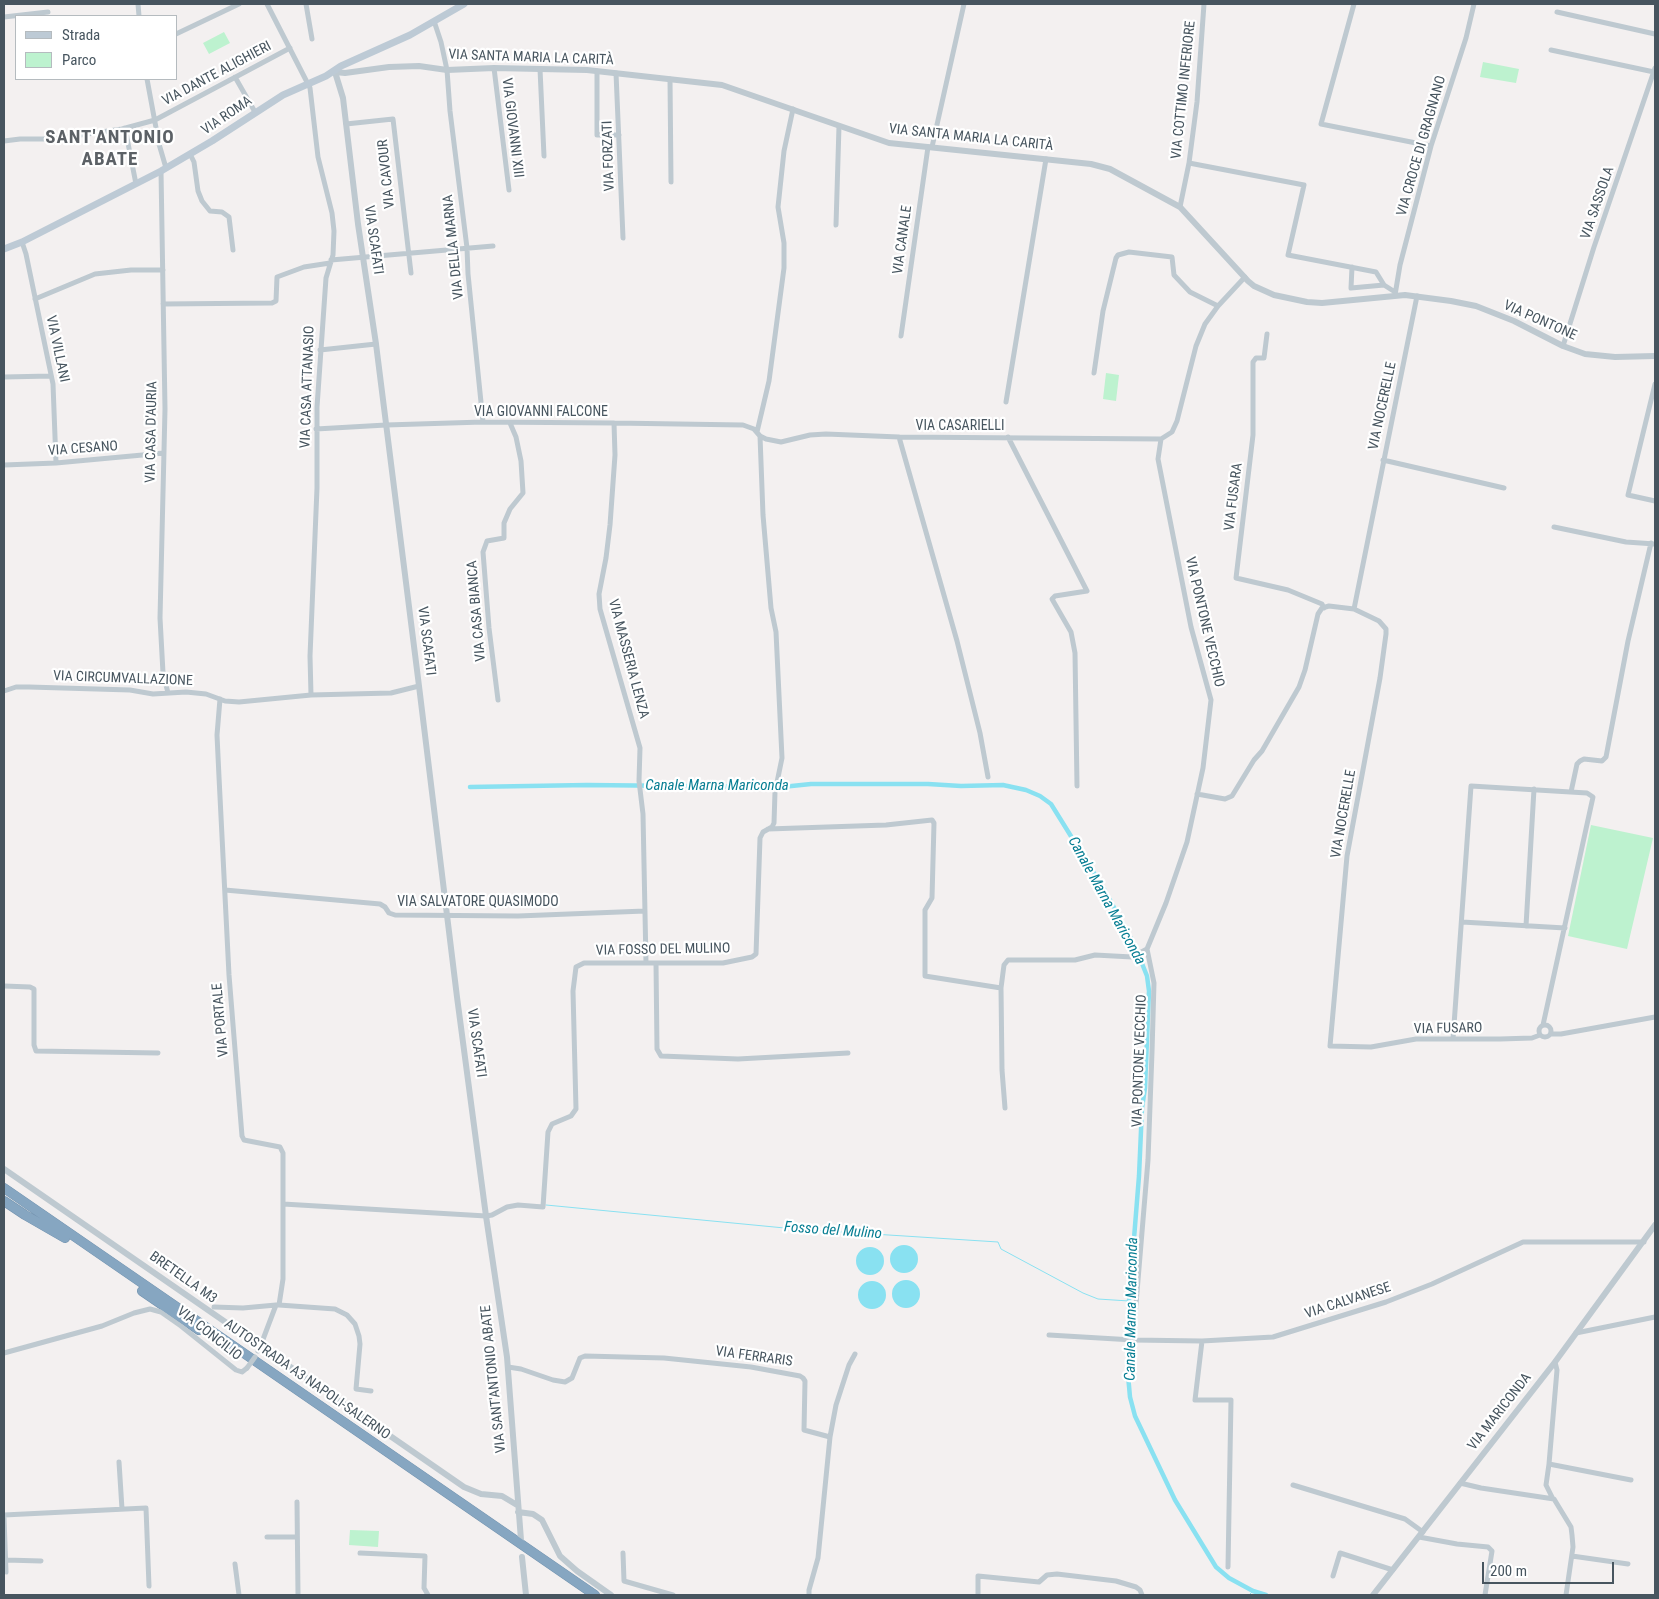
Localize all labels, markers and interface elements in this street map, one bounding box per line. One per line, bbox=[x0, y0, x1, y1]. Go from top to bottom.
legend bbox=[15, 15, 178, 80]
street label: VIA COTTIMO INFERIORE bbox=[1168, 20, 1200, 160]
text: Strada bbox=[62, 26, 100, 44]
street label: VIA DANTE ALIGHIERI bbox=[160, 38, 274, 110]
street label: VIA SANTA MARIA LA CARITÀ bbox=[448, 47, 614, 69]
text: Parco bbox=[62, 51, 96, 69]
street label: VIA CROCE DI GRAGNANO bbox=[1394, 74, 1450, 218]
street label: VIA GIOVANNI XIII bbox=[498, 77, 526, 179]
street label: VIA ROMA bbox=[199, 93, 255, 139]
street label: VIA FORZATI bbox=[599, 120, 619, 192]
street label: VIA SANTA MARIA LA CARITÀ bbox=[888, 121, 1054, 155]
district label: SANT'ANTONIO ABATE bbox=[44, 127, 176, 171]
street label: VIA CAVOUR bbox=[375, 138, 399, 210]
street label: VIA SASSOLA bbox=[1578, 164, 1618, 242]
street label: VIA DELLA MARNA bbox=[440, 194, 468, 300]
street label: VIA SCAFATI bbox=[360, 204, 386, 276]
street label: VIA CANALE bbox=[890, 205, 916, 275]
street label: VIA PONTONE bbox=[1501, 297, 1579, 345]
street label: VIA VILLANI bbox=[42, 314, 72, 384]
street label: VIA CASA ATTANASIO bbox=[297, 325, 319, 449]
street label: VIA NOCERELLE bbox=[1365, 361, 1401, 451]
street label: VIA CASA D'AURIA bbox=[143, 381, 161, 483]
street label: VIA GIOVANNI FALCONE bbox=[474, 404, 608, 420]
street label: VIA CASARIELLI bbox=[916, 418, 1004, 434]
street label: VIA CESANO bbox=[47, 438, 119, 460]
street label: VIA FUSARA bbox=[1222, 462, 1246, 532]
street label: VIA PONTONE VECCHIO bbox=[1181, 555, 1227, 689]
street label: VIA CASA BIANCA bbox=[464, 560, 490, 662]
street label: VIA MASSERIA LENZA bbox=[604, 597, 652, 721]
street label: VIA SCAFATI bbox=[413, 605, 439, 677]
street label: VIA CIRCUMVALLAZIONE bbox=[53, 668, 193, 690]
street label: VIA NOCERELLE bbox=[1328, 769, 1360, 859]
water label: Canale Marna Mariconda bbox=[645, 777, 789, 795]
water label: Canale Marna Mariconda bbox=[1063, 834, 1149, 968]
street label: VIA SALVATORE QUASIMODO bbox=[397, 894, 559, 910]
street label: VIA FOSSO DEL MULINO bbox=[596, 940, 730, 960]
street label: VIA PORTALE bbox=[209, 982, 233, 1058]
street label: VIA PONTONE VECCHIO bbox=[1129, 994, 1151, 1128]
street label: VIA SCAFATI bbox=[463, 1007, 489, 1079]
street label: VIA FUSARO bbox=[1414, 1020, 1482, 1038]
water label: Fosso del Mulino bbox=[784, 1219, 882, 1243]
water label: Canale Marna Mariconda bbox=[1122, 1237, 1142, 1381]
street label: BRETELLA M3 bbox=[146, 1249, 220, 1307]
street label: VIA CALVANESE bbox=[1303, 1279, 1393, 1323]
street label: VIA CONCILIO bbox=[173, 1303, 245, 1365]
street label: VIA SANT'ANTONIO ABATE bbox=[478, 1304, 510, 1454]
street label: AUTOSTRADA A3 NAPOLI-SALERNO bbox=[221, 1316, 393, 1444]
street label: VIA FERRARIS bbox=[714, 1343, 794, 1371]
street label: VIA MARICONDA bbox=[1465, 1370, 1535, 1454]
scale bar bbox=[1484, 1552, 1616, 1584]
text: 200 m bbox=[1490, 1562, 1527, 1580]

